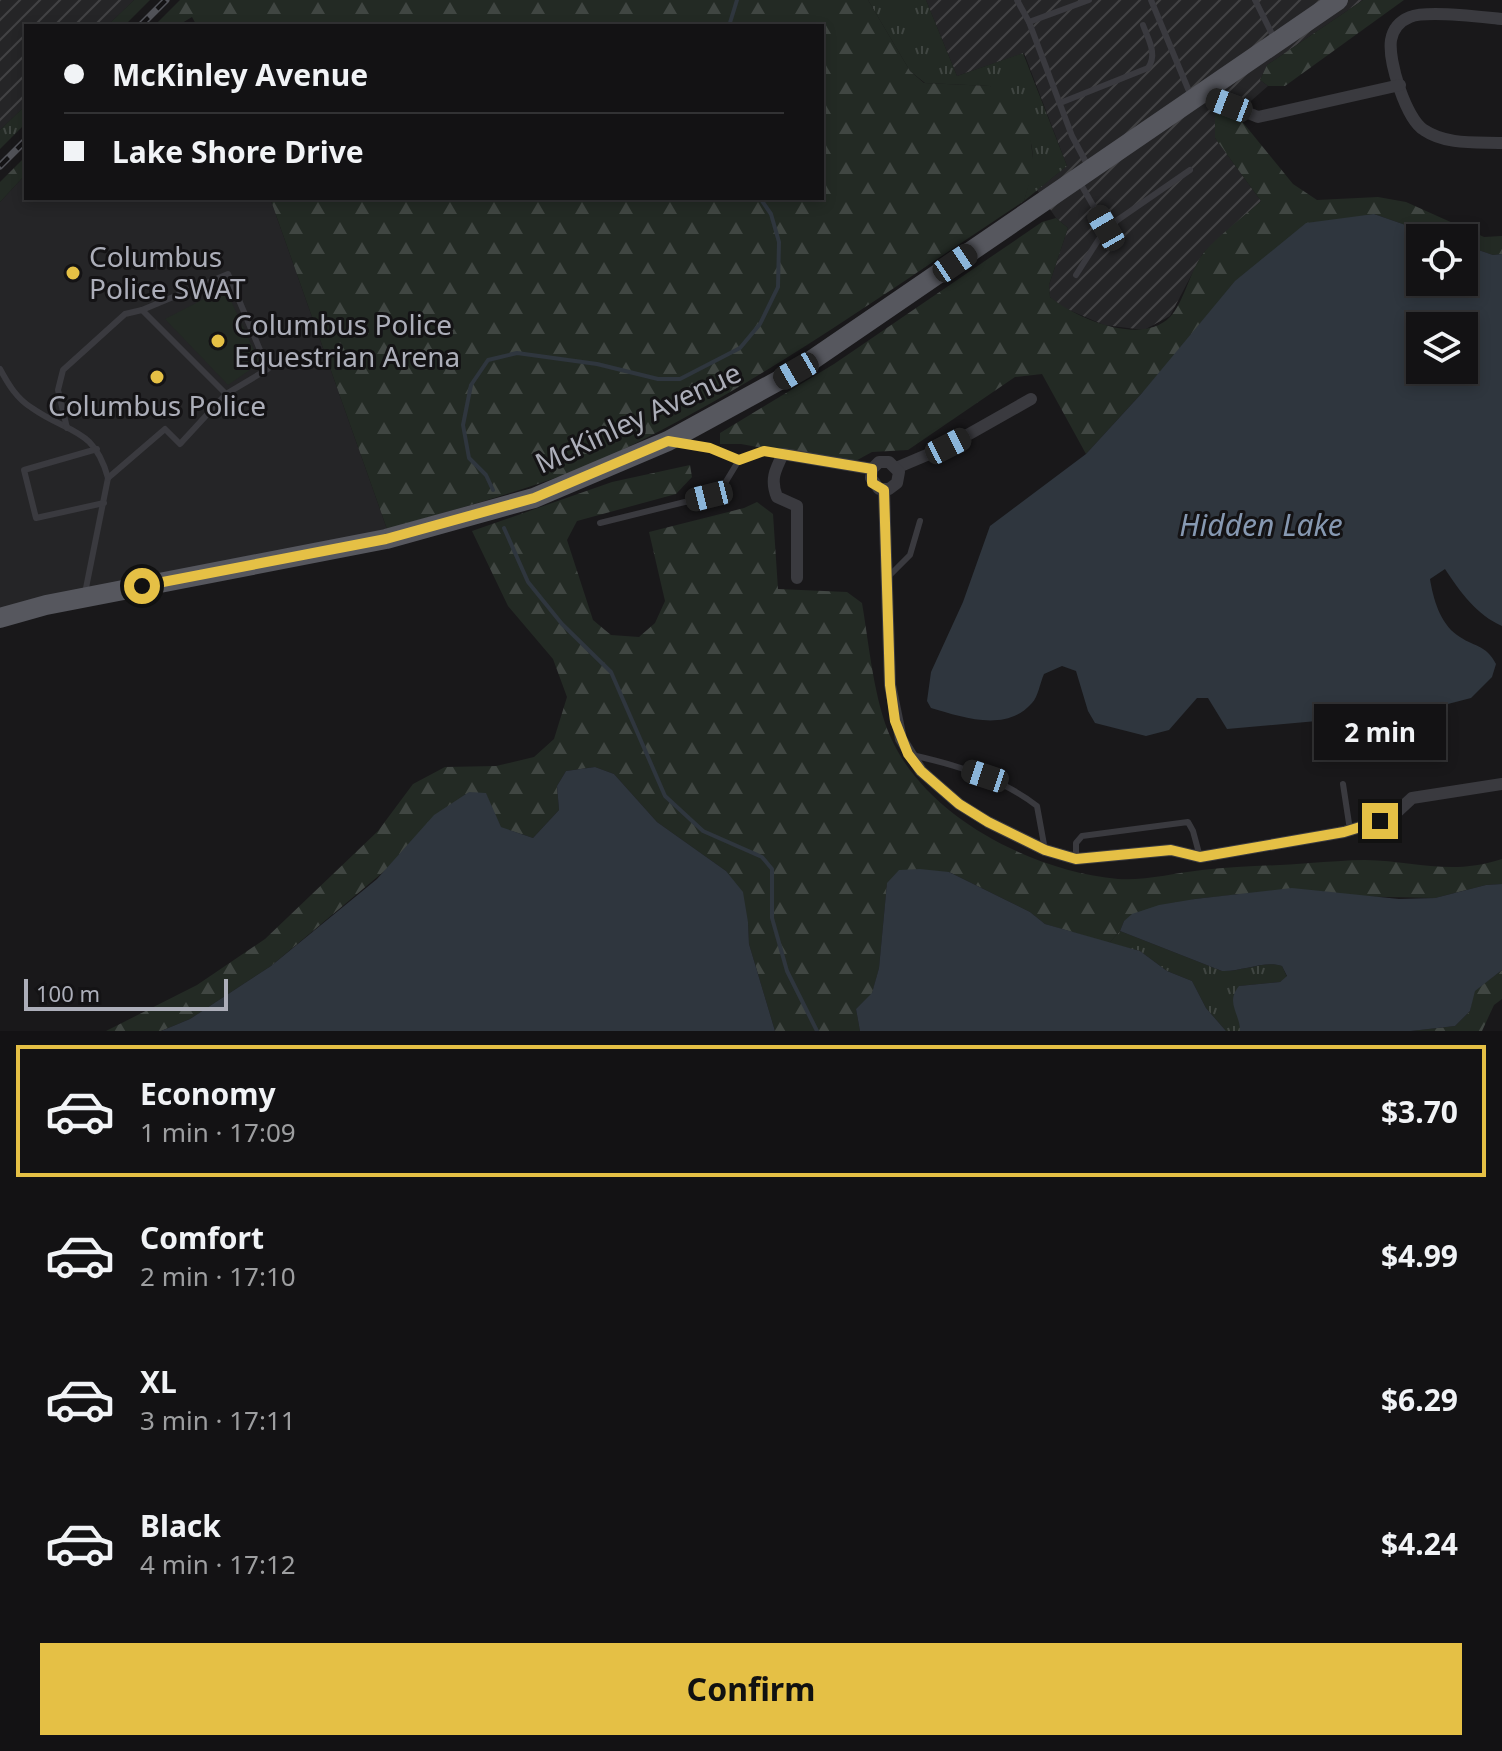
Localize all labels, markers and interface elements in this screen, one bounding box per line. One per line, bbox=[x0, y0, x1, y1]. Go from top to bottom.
text: McKinley Avenue bbox=[112, 54, 368, 95]
car bbox=[1202, 85, 1256, 125]
text: Lake Shore Drive bbox=[112, 131, 364, 172]
car bbox=[1084, 201, 1128, 255]
map controls bbox=[1406, 224, 1478, 384]
button: locate bbox=[1406, 224, 1478, 296]
place label: Columbus Police SWAT bbox=[89, 237, 246, 307]
car bbox=[928, 240, 982, 286]
marker: Columbus Police SWAT bbox=[64, 264, 82, 282]
place label: Columbus Police Equestrian Arena bbox=[234, 305, 460, 375]
button: layers bbox=[1406, 312, 1478, 384]
marker: Columbus Police Equestrian Arena bbox=[209, 332, 227, 350]
car bbox=[769, 349, 823, 393]
street label: McKinley Avenue bbox=[528, 353, 747, 481]
marker: Columbus Police bbox=[148, 368, 166, 386]
place label: Columbus Police bbox=[48, 386, 266, 424]
car bbox=[921, 424, 975, 468]
car bbox=[683, 479, 735, 513]
water label: Hidden Lake bbox=[1179, 504, 1343, 545]
route start bbox=[124, 568, 160, 604]
callout: 2 min bbox=[1314, 705, 1446, 761]
text: 2 min bbox=[1344, 714, 1416, 750]
car bbox=[958, 757, 1012, 795]
route end bbox=[1362, 803, 1398, 839]
scale bar bbox=[24, 975, 228, 1011]
text: 100 m bbox=[36, 978, 100, 1008]
text: Economy bbox=[140, 1073, 276, 1114]
icon: car bbox=[44, 1075, 116, 1147]
text: $3.70 bbox=[1381, 1091, 1458, 1132]
text: 1 min · 17:09 bbox=[140, 1114, 296, 1150]
text: Comfort bbox=[140, 1217, 264, 1258]
icon: car bbox=[44, 1219, 116, 1291]
text: $4.99 bbox=[1381, 1235, 1458, 1276]
text: 2 min · 17:10 bbox=[140, 1258, 296, 1294]
text: XL bbox=[140, 1361, 177, 1402]
icon: car bbox=[44, 1363, 116, 1435]
text: $6.29 bbox=[1381, 1379, 1458, 1420]
text: 3 min · 17:11 bbox=[140, 1402, 296, 1438]
text: Black bbox=[140, 1505, 221, 1546]
icon: car bbox=[44, 1507, 116, 1579]
text: $4.24 bbox=[1381, 1523, 1458, 1564]
text: 4 min · 17:12 bbox=[140, 1546, 296, 1582]
button: Confirm bbox=[40, 1643, 1462, 1735]

